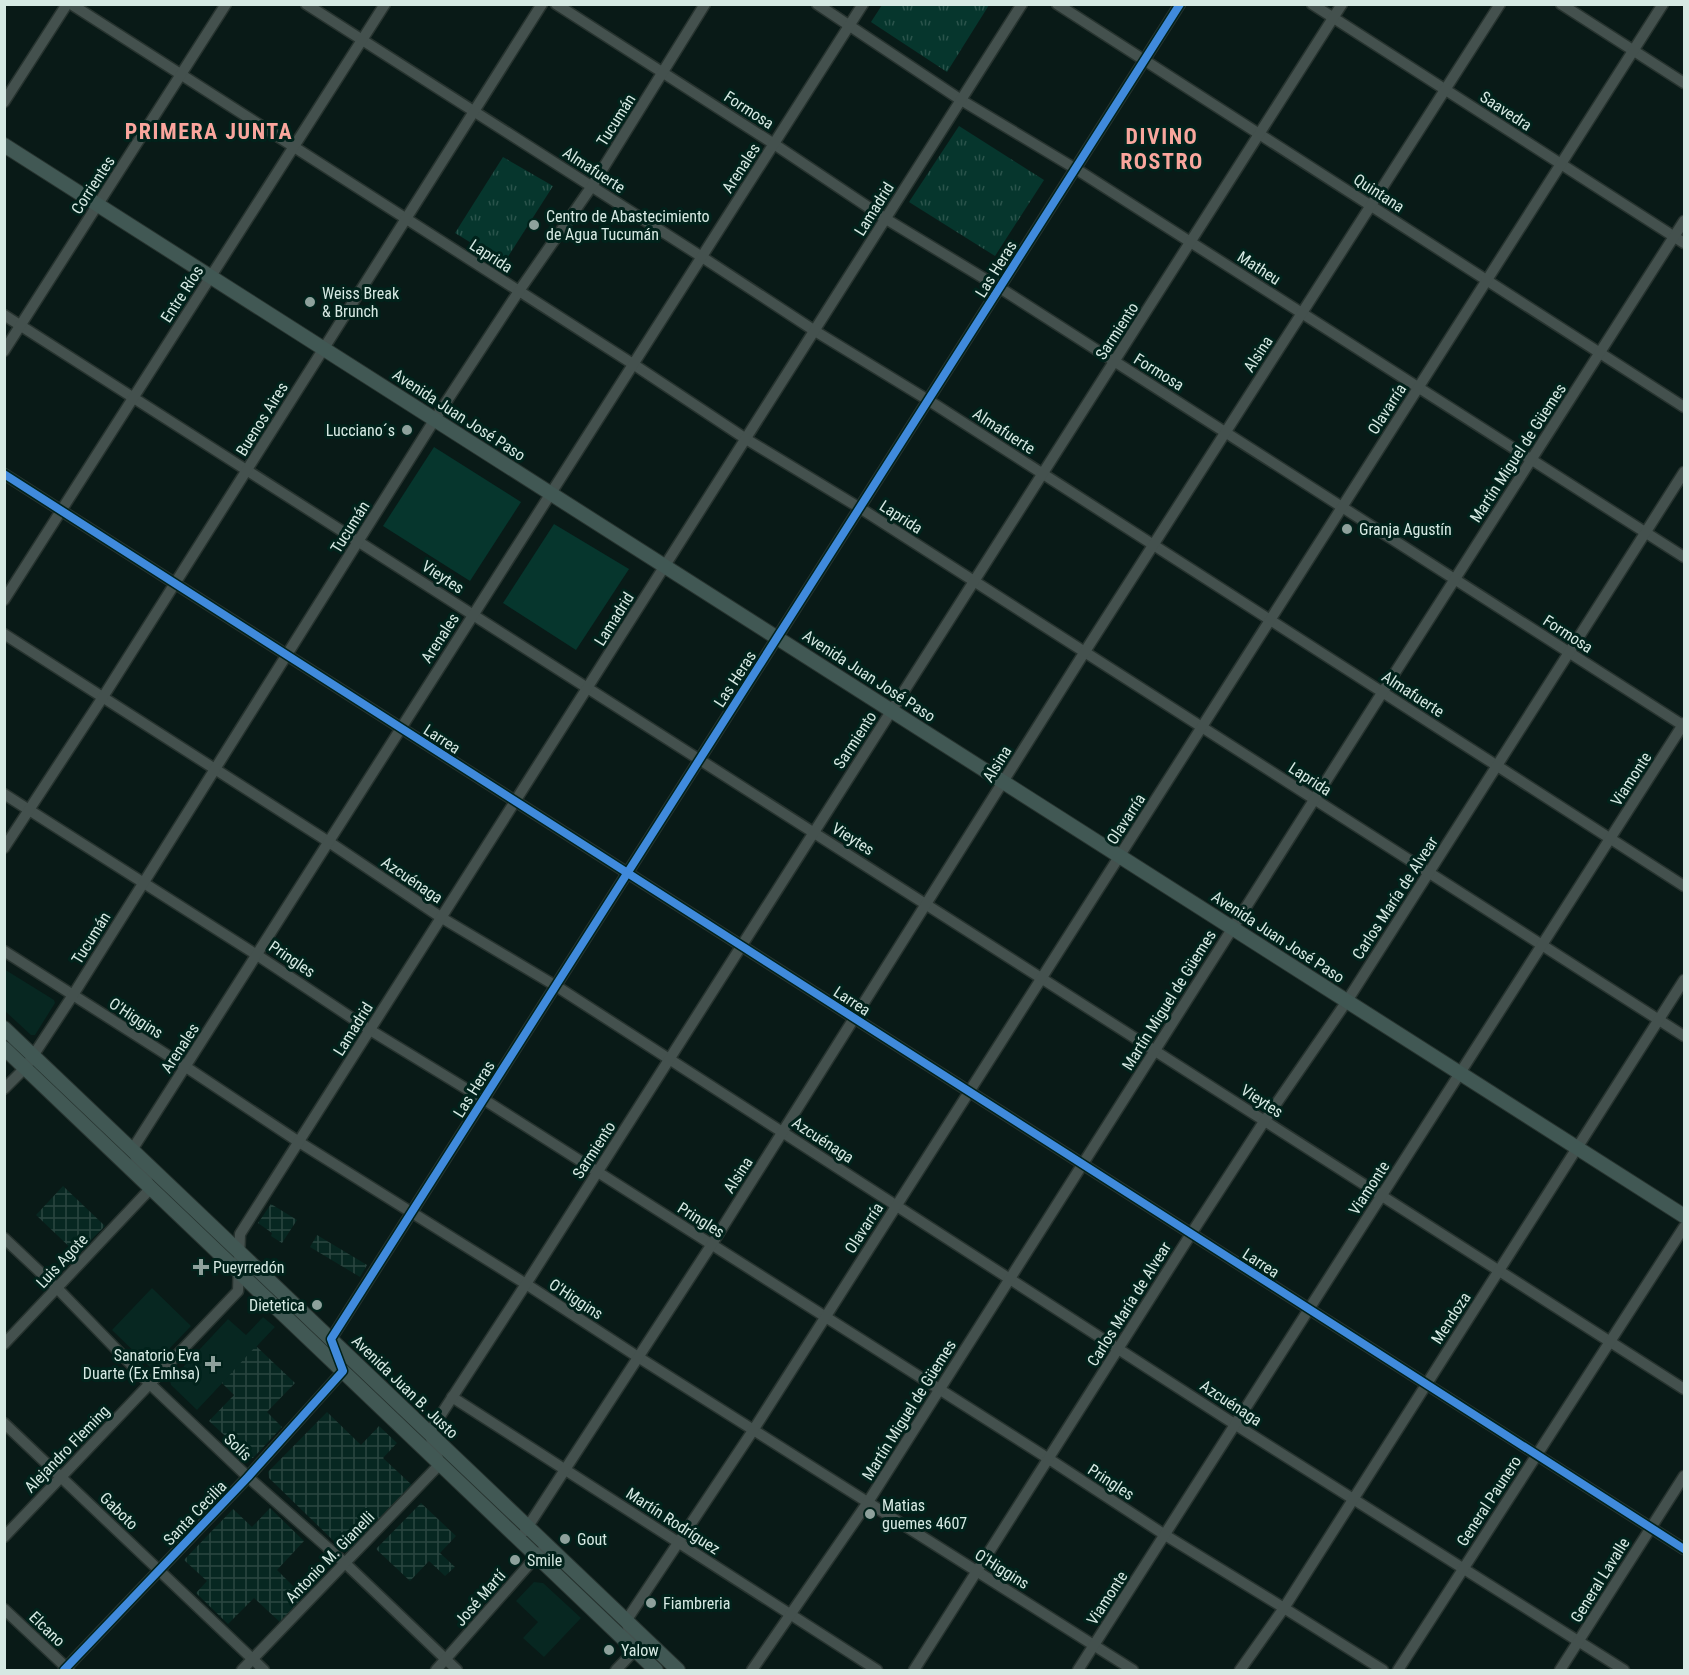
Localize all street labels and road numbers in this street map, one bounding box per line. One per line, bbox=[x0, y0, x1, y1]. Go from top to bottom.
street label: Formosa bbox=[721, 87, 777, 133]
street label: Saavedra bbox=[1477, 87, 1535, 135]
street label: Tucumán bbox=[593, 90, 639, 150]
street label: Arenales bbox=[718, 140, 764, 196]
street label: Almafuerte bbox=[559, 143, 629, 197]
street label: Corrientes bbox=[67, 152, 119, 218]
street label: Quintana bbox=[1350, 170, 1408, 216]
street label: Lamadrid bbox=[850, 179, 898, 239]
street label: Laprida bbox=[466, 235, 516, 277]
street label: Las Heras bbox=[971, 237, 1021, 301]
street label: Matheu bbox=[1234, 247, 1284, 289]
street label: Entre Ríos bbox=[157, 262, 207, 326]
street label: Sarmiento bbox=[1091, 299, 1143, 363]
street label: Alsina bbox=[1239, 332, 1277, 376]
street label: Formosa bbox=[1130, 349, 1188, 395]
street label: Avenida Juan José Paso bbox=[389, 365, 529, 465]
street label: Buenos Aires bbox=[232, 379, 292, 459]
street label: Olavarría bbox=[1364, 380, 1410, 438]
street label: Martín Miguel de Güemes bbox=[1466, 380, 1570, 526]
street label: Almafuerte bbox=[969, 404, 1039, 458]
street label: Laprida bbox=[876, 496, 926, 538]
street label: Tucumán bbox=[327, 497, 373, 557]
street label: Vieytes bbox=[418, 556, 468, 598]
street label: Lamadrid bbox=[590, 589, 638, 649]
street label: Arenales bbox=[417, 610, 463, 666]
street label: Formosa bbox=[1540, 611, 1596, 657]
street label: Avenida Juan José Paso bbox=[799, 626, 939, 726]
street label: Las Heras bbox=[710, 647, 760, 711]
street label: Almafuerte bbox=[1378, 667, 1448, 721]
street label: Sarmiento bbox=[829, 708, 881, 772]
street label: Larrea bbox=[420, 720, 464, 758]
street label: Alsina bbox=[979, 742, 1015, 786]
street label: Viamonte bbox=[1607, 749, 1655, 809]
street label: Laprida bbox=[1285, 758, 1335, 800]
street label: Olavarría bbox=[1103, 790, 1149, 848]
street label: Vieytes bbox=[828, 819, 878, 859]
street label: Carlos María de Alvear bbox=[1348, 833, 1442, 963]
street label: Azcuénaga bbox=[378, 853, 446, 907]
street label: Avenida Juan José Paso bbox=[1208, 887, 1348, 987]
street label: Tucumán bbox=[68, 908, 114, 968]
street label: Martín Miguel de Güemes bbox=[1118, 926, 1220, 1074]
street label: Pringles bbox=[265, 937, 319, 981]
street label: Larrea bbox=[830, 982, 874, 1020]
street label: O'Higgins bbox=[105, 994, 167, 1042]
street label: Lamadrid bbox=[329, 999, 377, 1059]
street label: Arenales bbox=[157, 1020, 203, 1076]
street label: Las Heras bbox=[449, 1057, 499, 1121]
street label: Vieytes bbox=[1237, 1080, 1287, 1122]
street label: Azcuénaga bbox=[789, 1113, 857, 1167]
street label: Sarmiento bbox=[568, 1118, 620, 1182]
street label: Alsina bbox=[719, 1153, 757, 1197]
street label: Viamonte bbox=[1345, 1158, 1393, 1218]
street label: Pringles bbox=[674, 1198, 728, 1242]
street label: Olavarría bbox=[841, 1199, 887, 1257]
street label: Luis Agote bbox=[32, 1230, 92, 1292]
street label: Carlos María de Alvear bbox=[1083, 1238, 1175, 1370]
street label: Larrea bbox=[1239, 1244, 1283, 1282]
street label: O'Higgins bbox=[545, 1275, 607, 1323]
street label: Mendoza bbox=[1427, 1289, 1475, 1347]
street label: Avenida Juan B. Justo bbox=[348, 1331, 462, 1443]
street label: Martín Miguel de Güemes bbox=[858, 1336, 960, 1484]
street label: Azcuénaga bbox=[1197, 1376, 1265, 1430]
street label: Alejandro Fleming bbox=[21, 1401, 113, 1497]
street label: Solís bbox=[220, 1429, 256, 1465]
street label: General Paunero bbox=[1453, 1452, 1525, 1550]
street label: Pringles bbox=[1084, 1460, 1138, 1504]
street label: Santa Cecilia bbox=[160, 1477, 230, 1549]
street label: Martín Rodríguez bbox=[622, 1484, 724, 1558]
street label: Gaboto bbox=[96, 1488, 142, 1534]
street label: Antonio M. Gianelli bbox=[282, 1507, 378, 1607]
street label: General Lavalle bbox=[1566, 1534, 1634, 1626]
street label: O'Higgins bbox=[971, 1545, 1033, 1593]
street label: José Martí bbox=[451, 1565, 510, 1630]
street label: Viamonte bbox=[1083, 1568, 1131, 1628]
street label: Elcano bbox=[25, 1607, 69, 1651]

